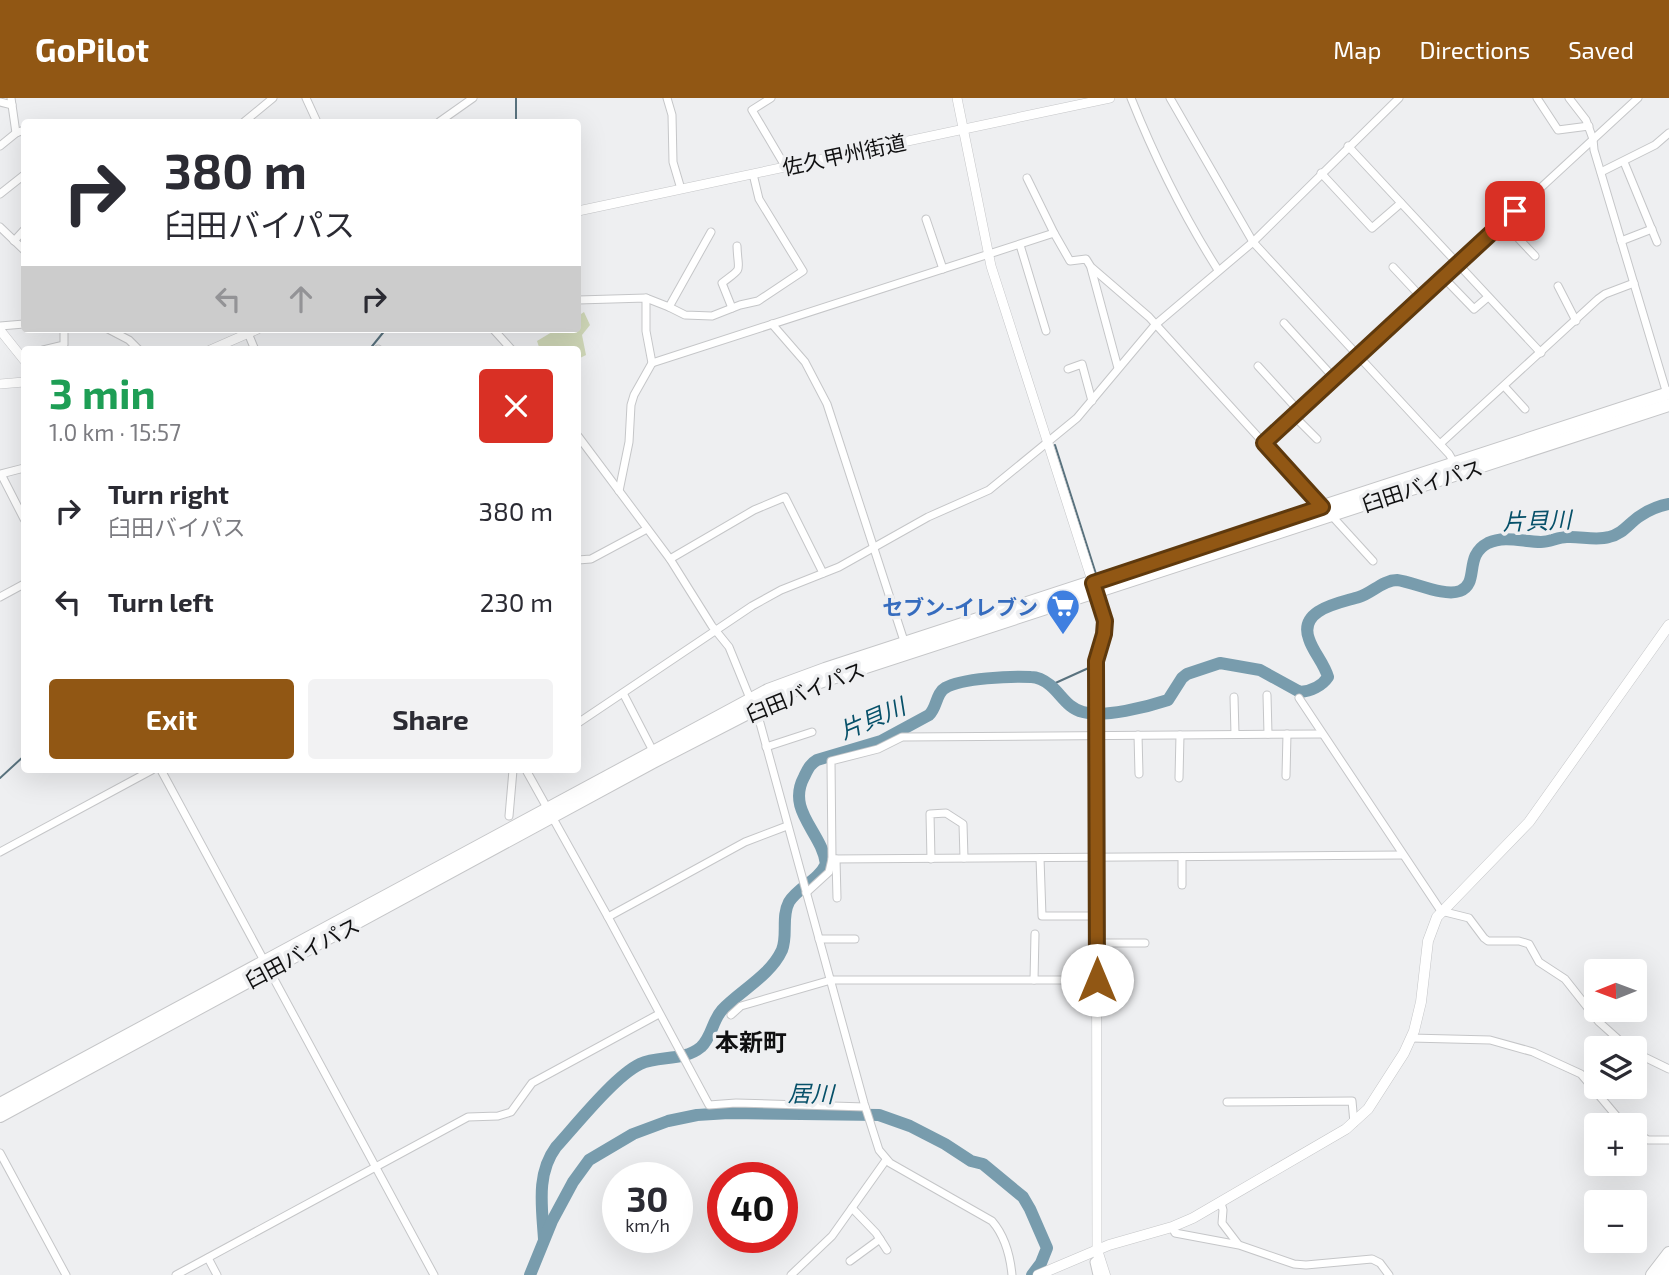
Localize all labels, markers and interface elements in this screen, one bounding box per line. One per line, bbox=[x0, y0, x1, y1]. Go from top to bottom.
text: GoPilot bbox=[35, 29, 149, 69]
text: Map bbox=[1333, 35, 1381, 64]
text: Directions bbox=[1419, 35, 1530, 64]
text: Saved bbox=[1568, 35, 1634, 64]
street label: 佐久甲州街道 bbox=[780, 129, 908, 179]
text: 380 m bbox=[164, 140, 307, 199]
icon: right bbox=[49, 147, 140, 238]
pin bbox=[1485, 181, 1545, 241]
icon: arrive bbox=[1496, 192, 1534, 230]
text: 臼田バイパス bbox=[164, 205, 355, 243]
icon: left bbox=[209, 280, 247, 318]
icon: ahead bbox=[282, 280, 320, 318]
icon: right bbox=[355, 280, 393, 318]
text: 3 min bbox=[49, 367, 156, 417]
button: close bbox=[479, 369, 553, 443]
text: 1.0 km · 15:57 bbox=[49, 418, 181, 446]
street label: 臼田バイパス bbox=[1358, 454, 1486, 516]
text: Turn right bbox=[108, 478, 229, 509]
icon: right bbox=[49, 492, 87, 530]
text: 380 m bbox=[479, 495, 553, 526]
water label: 片貝川 bbox=[1502, 505, 1575, 535]
text: 臼田バイパス bbox=[108, 513, 246, 541]
icon: left bbox=[49, 583, 87, 621]
text: Turn left bbox=[108, 586, 214, 617]
text: 230 m bbox=[480, 586, 553, 617]
supermarket icon: セブン-イレブン bbox=[1044, 587, 1082, 636]
place label: セブン-イレブン bbox=[882, 594, 1038, 619]
street label: 臼田バイパス bbox=[742, 656, 868, 726]
button: Exit bbox=[49, 679, 294, 759]
button: Share bbox=[308, 679, 553, 759]
water label: 片貝川 bbox=[835, 690, 912, 744]
street label: 臼田バイパス bbox=[241, 911, 363, 993]
position arrow bbox=[1060, 943, 1134, 1017]
north arrow bbox=[1584, 959, 1647, 1022]
map controls bbox=[1584, 959, 1647, 1253]
district label: 本新町 bbox=[715, 1027, 787, 1056]
button: layers bbox=[1584, 1036, 1647, 1099]
water label: 居川 bbox=[788, 1079, 837, 1107]
button: + bbox=[1584, 1113, 1647, 1176]
speed limit sign: 40 bbox=[707, 1162, 798, 1253]
text: 30 bbox=[627, 1177, 668, 1219]
button: − bbox=[1584, 1190, 1647, 1253]
text: km/h bbox=[625, 1214, 670, 1236]

